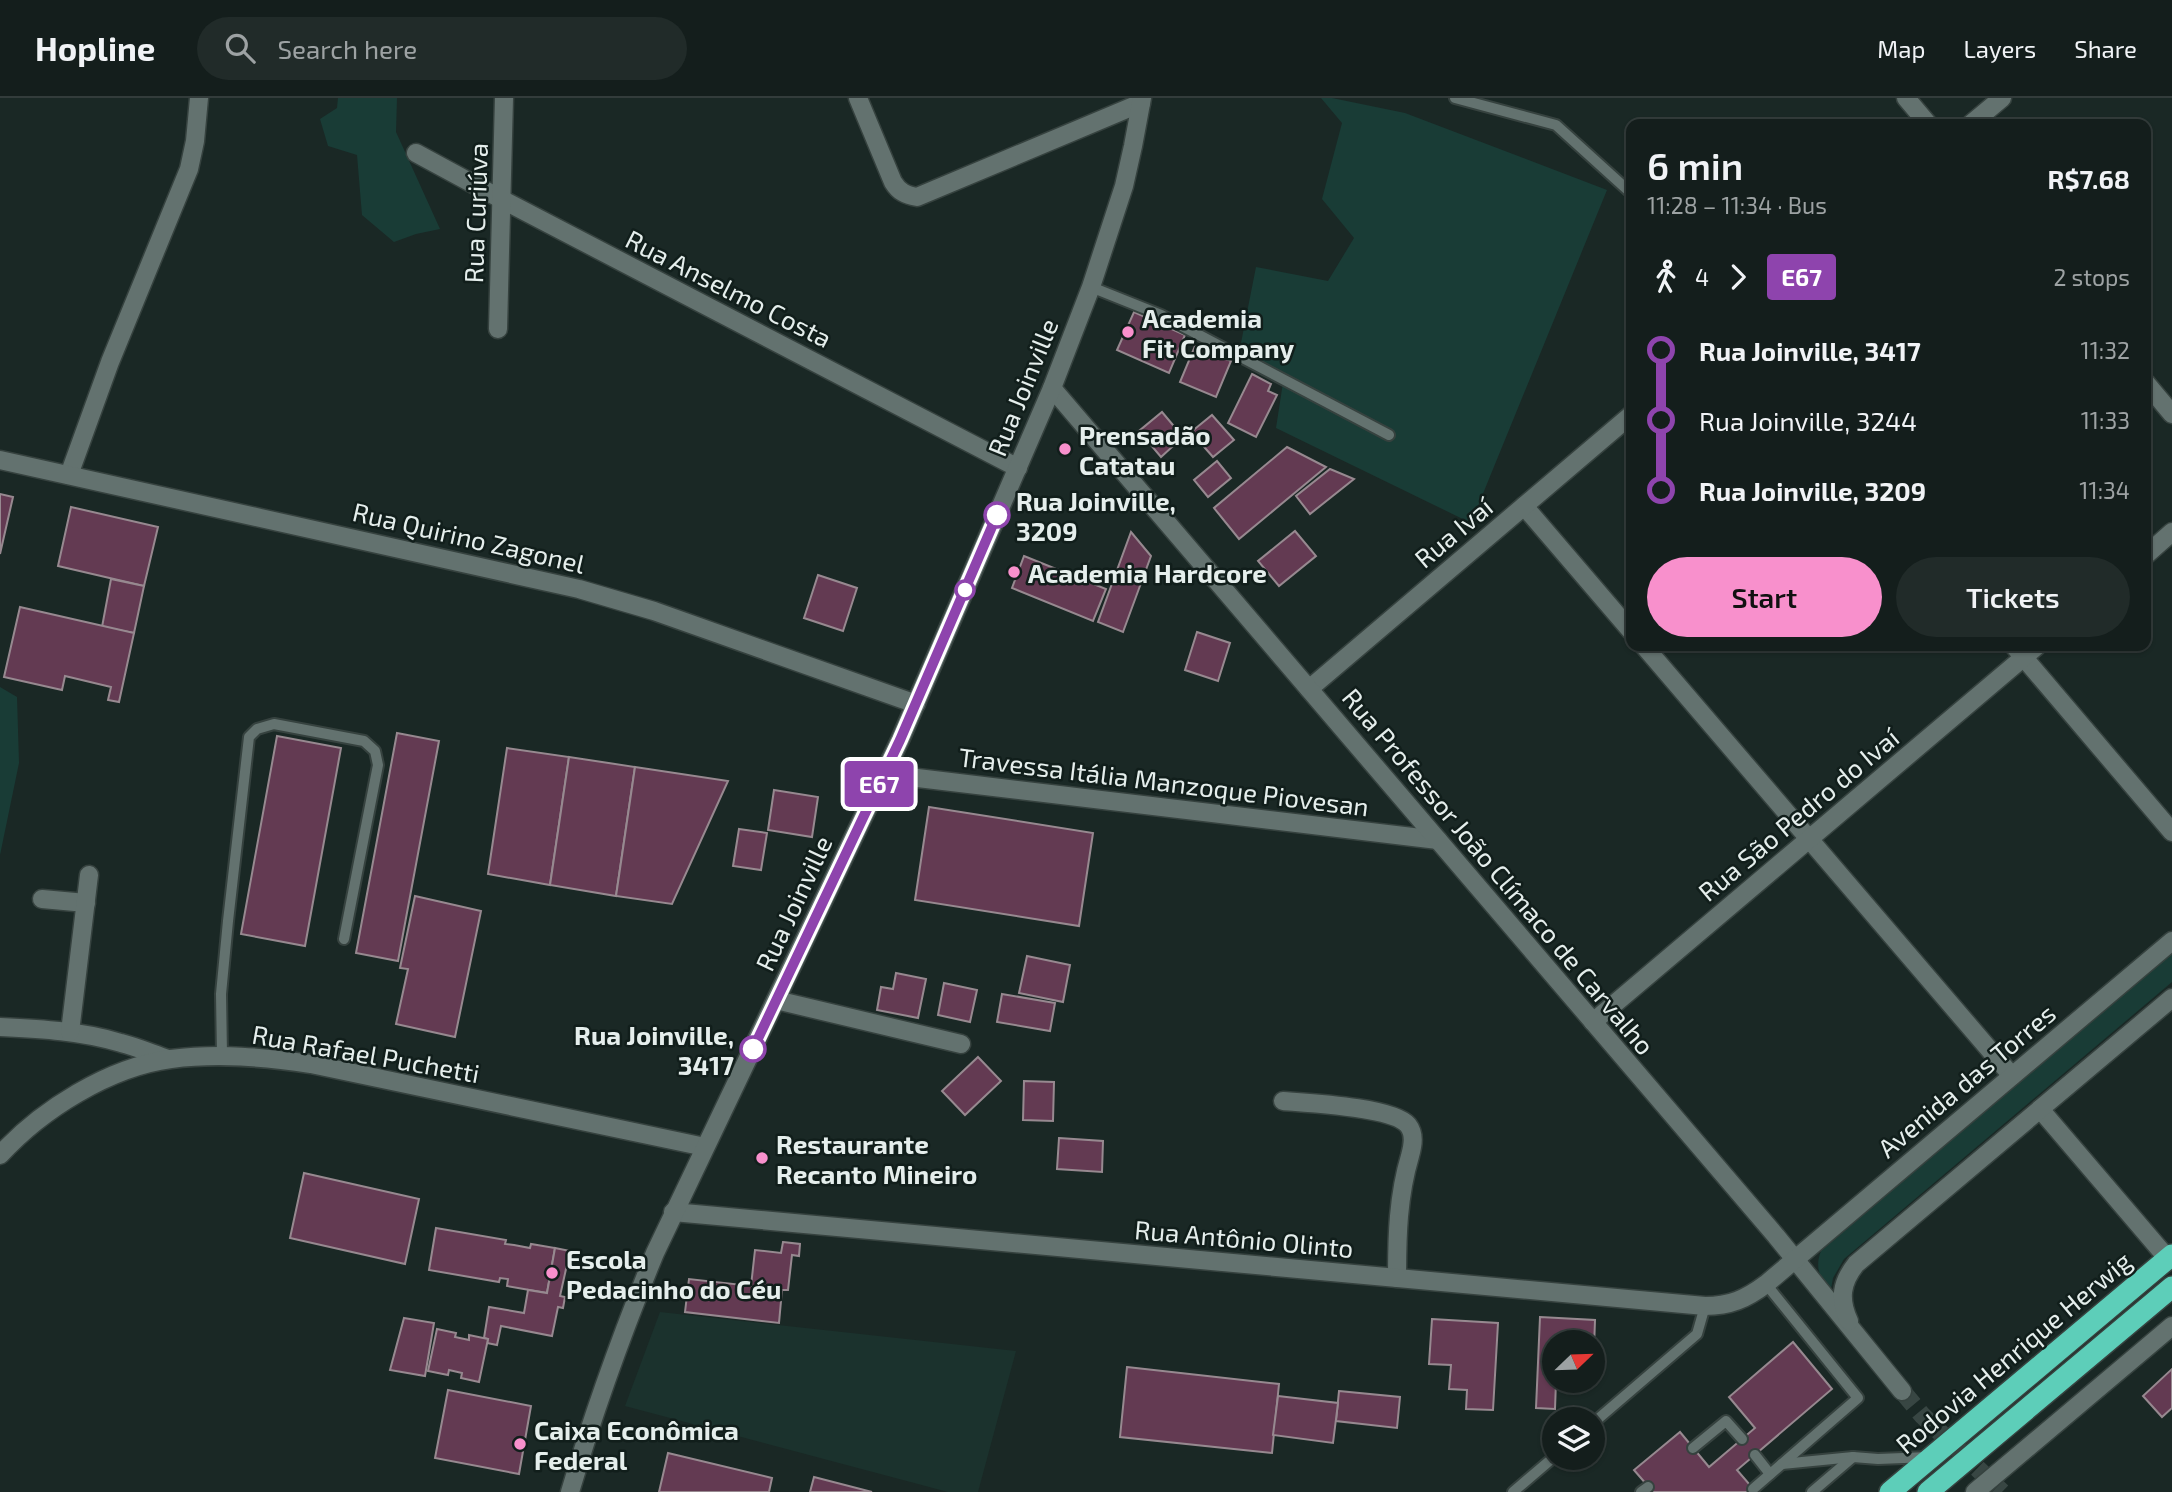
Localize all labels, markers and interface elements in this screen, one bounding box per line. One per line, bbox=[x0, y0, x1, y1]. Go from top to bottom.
search box bbox=[197, 17, 687, 80]
text: Hopline bbox=[35, 28, 155, 68]
icon: search bbox=[221, 29, 259, 67]
text: Search here bbox=[277, 33, 417, 64]
text: Map bbox=[1877, 34, 1925, 63]
text: Layers bbox=[1963, 34, 2036, 63]
text: Share bbox=[2074, 34, 2137, 63]
street label: Rua Curiúva bbox=[457, 142, 493, 284]
text: 6 min bbox=[1647, 142, 1743, 188]
text: R$7.68 bbox=[2048, 163, 2130, 194]
text: 11:28 – 11:34 · Bus bbox=[1647, 191, 1827, 219]
street label: Rua Anselmo Costa bbox=[621, 223, 837, 353]
icon: walk bbox=[1647, 258, 1685, 296]
icon: forward bbox=[1719, 258, 1757, 296]
text: E67 bbox=[1781, 262, 1822, 291]
text: 4 bbox=[1695, 263, 1709, 291]
text: 2 stops bbox=[2053, 263, 2130, 291]
place label: Academia Fit Company bbox=[1142, 302, 1295, 364]
street label: Rua Joinville bbox=[980, 314, 1064, 460]
marker: Academia Fit Company bbox=[1120, 324, 1136, 340]
text: Rua Joinville, 3417 bbox=[1699, 335, 1921, 366]
text: 11:32 bbox=[2081, 336, 2130, 364]
text: Rua Joinville, 3244 bbox=[1699, 405, 1917, 436]
text: 11:33 bbox=[2081, 406, 2130, 434]
place label: Prensadão Catatau bbox=[1079, 419, 1211, 480]
marker: Prensadão Catatau bbox=[1057, 441, 1073, 457]
text: Rua Joinville, 3209 bbox=[1699, 475, 1926, 506]
text: 11:34 bbox=[2079, 476, 2130, 504]
place label: Rua Joinville, 3209 bbox=[1016, 485, 1176, 546]
street label: Rua Ivaí bbox=[1408, 490, 1499, 573]
street label: Rua Quirino Zagonel bbox=[350, 495, 588, 579]
marker: Rua Joinville, 3209 bbox=[984, 502, 1010, 528]
place label: Academia Hardcore bbox=[1028, 557, 1267, 588]
button: Start bbox=[1647, 557, 1882, 637]
button: Tickets bbox=[1896, 557, 2130, 637]
marker: Academia Hardcore bbox=[1006, 564, 1022, 580]
unlabelled marker bbox=[955, 580, 975, 600]
street label: Rua Professor João Clímaco de Carvalho bbox=[1337, 682, 1661, 1060]
street label: Rua São Pedro do Ivaí bbox=[1692, 720, 1906, 907]
street label: Travessa Itália Manzoque Piovesan bbox=[957, 740, 1371, 822]
line badge: E67 bbox=[839, 761, 919, 807]
text: E67 bbox=[859, 769, 899, 798]
street label: Rua Joinville bbox=[748, 831, 838, 975]
street label: Avenida das Torres bbox=[1871, 997, 2061, 1163]
street label: Rua Rafael Puchetti bbox=[250, 1018, 482, 1088]
place label: Rua Joinville, 3417 bbox=[574, 1019, 734, 1080]
marker: Rua Joinville, 3417 bbox=[740, 1036, 766, 1062]
place label: Restaurante Recanto Mineiro bbox=[776, 1128, 977, 1189]
marker: Restaurante Recanto Mineiro bbox=[754, 1150, 770, 1166]
street label: Rua Antônio Olinto bbox=[1133, 1213, 1355, 1263]
place label: Escola Pedacinho do Céu bbox=[566, 1243, 781, 1304]
street label: Rodovia Henrique Herwig bbox=[1889, 1245, 2137, 1459]
marker: Escola Pedacinho do Céu bbox=[544, 1265, 560, 1281]
north arrow bbox=[1542, 1330, 1605, 1393]
map controls bbox=[1542, 1330, 1605, 1470]
button: layers bbox=[1542, 1407, 1605, 1470]
place label: Caixa Econômica Federal bbox=[534, 1414, 739, 1475]
marker: Caixa Econômica Federal bbox=[512, 1436, 528, 1452]

